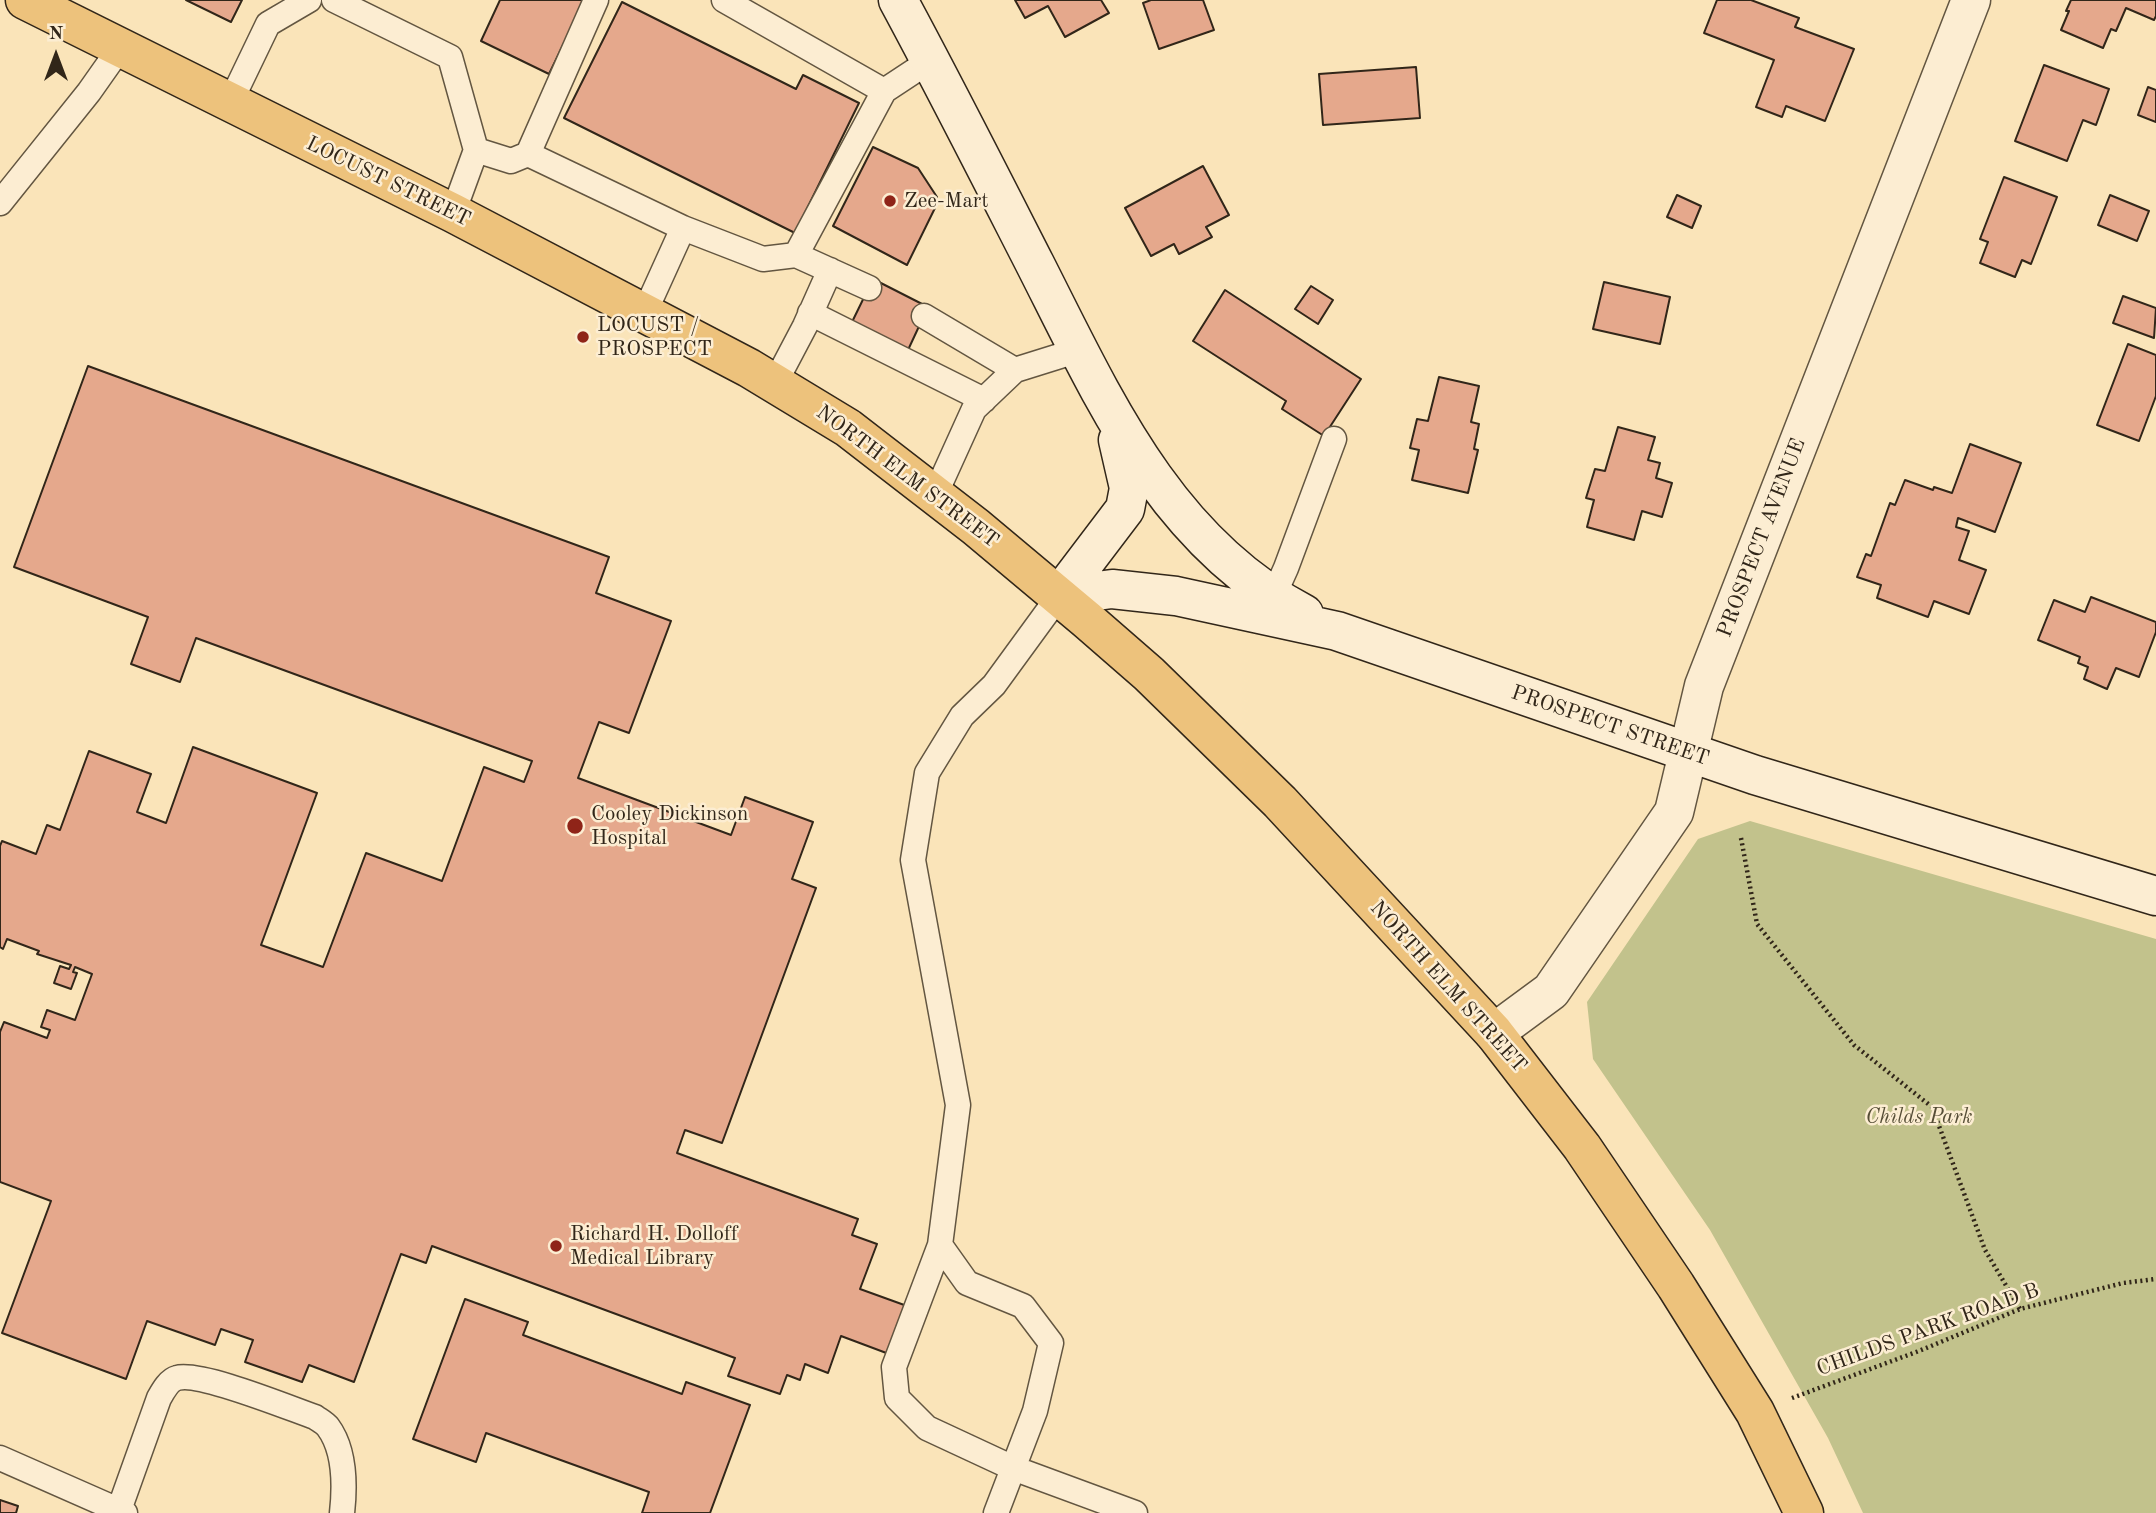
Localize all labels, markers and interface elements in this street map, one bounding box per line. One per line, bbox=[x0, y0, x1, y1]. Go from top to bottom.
north arrow bbox=[21, 21, 91, 91]
text: N bbox=[49, 25, 63, 44]
street label: LOCUST STREET bbox=[302, 131, 474, 233]
place label: Zee-Mart bbox=[904, 188, 989, 214]
marker: Zee-Mart bbox=[882, 193, 898, 209]
place label: LOCUST / PROSPECT bbox=[597, 312, 712, 362]
marker: LOCUST / PROSPECT bbox=[575, 329, 591, 345]
street label: NORTH ELM STREET bbox=[811, 400, 1003, 554]
street label: PROSPECT AVENUE bbox=[1712, 435, 1812, 641]
street label: PROSPECT STREET bbox=[1508, 680, 1712, 772]
place label: Cooley Dickinson Hospital bbox=[591, 801, 748, 851]
marker: Cooley Dickinson Hospital bbox=[565, 816, 585, 836]
street label: NORTH ELM STREET bbox=[1364, 896, 1532, 1078]
park label: Childs Park bbox=[1865, 1104, 1973, 1130]
place label: Richard H. Dolloff Medical Library bbox=[570, 1221, 738, 1271]
marker: Richard H. Dolloff Medical Library bbox=[548, 1238, 564, 1254]
street label: CHILDS PARK ROAD B bbox=[1813, 1278, 2043, 1382]

